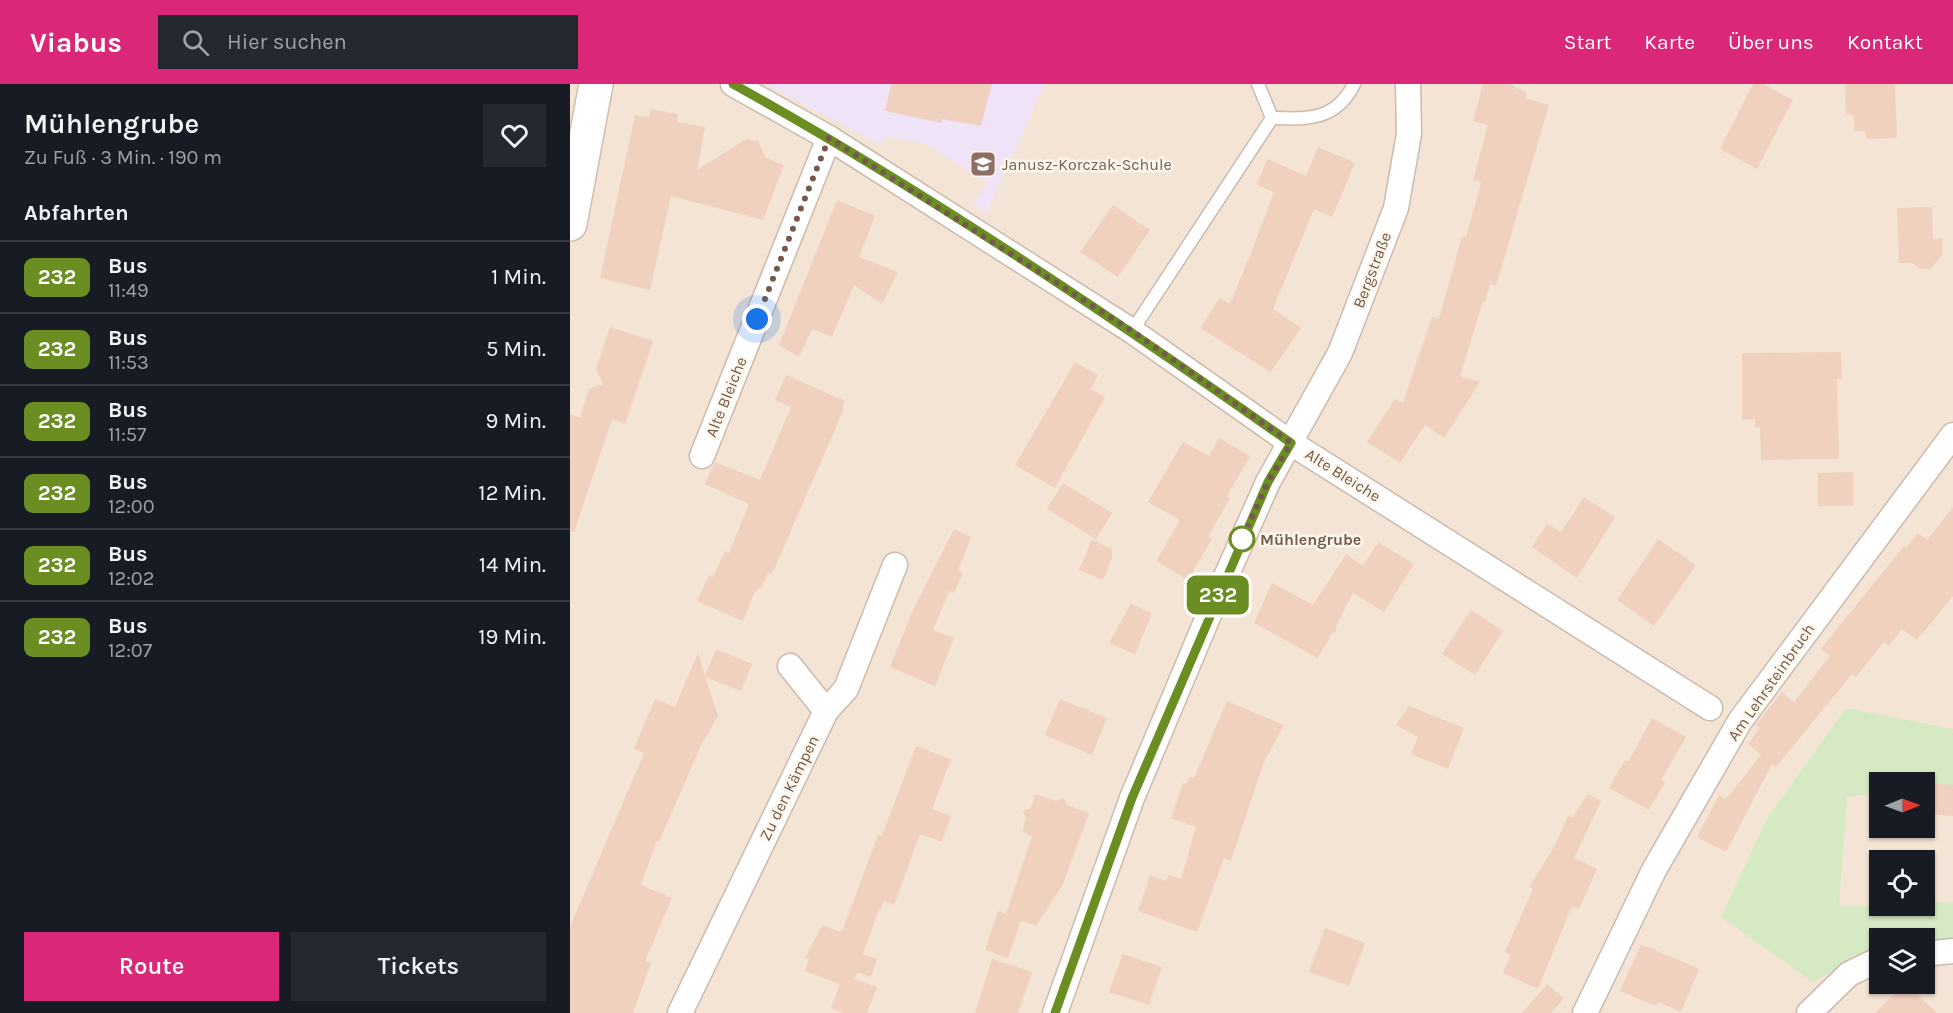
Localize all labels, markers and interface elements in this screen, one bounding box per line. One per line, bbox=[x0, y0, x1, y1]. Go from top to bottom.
search box bbox=[158, 15, 578, 69]
text: Viabus bbox=[30, 26, 122, 59]
icon: search bbox=[179, 26, 212, 59]
text: Hier suchen bbox=[227, 29, 347, 55]
text: Start bbox=[1564, 30, 1611, 54]
text: Karte bbox=[1644, 30, 1695, 54]
text: Über uns bbox=[1728, 30, 1814, 54]
text: Kontakt bbox=[1847, 30, 1923, 54]
button: heart bbox=[483, 104, 546, 167]
text: Mühlengrube bbox=[24, 107, 199, 140]
text: Zu Fuß · 3 Min. · 190 m bbox=[24, 146, 222, 169]
school or university icon: Janusz-Korczak-Schule bbox=[968, 149, 998, 179]
place label: Janusz-Korczak-Schule bbox=[1002, 155, 1172, 174]
text: Abfahrten bbox=[24, 200, 129, 226]
street label: Bergstraße bbox=[1349, 229, 1395, 311]
text: Bus bbox=[108, 253, 148, 279]
text: 1 Min. bbox=[491, 264, 546, 290]
text: 232 bbox=[38, 265, 76, 289]
text: 11:49 bbox=[108, 279, 149, 302]
your location bbox=[742, 304, 772, 334]
text: Bus bbox=[108, 325, 148, 351]
text: 5 Min. bbox=[486, 336, 546, 362]
text: 232 bbox=[38, 337, 76, 361]
text: 11:53 bbox=[108, 351, 149, 374]
street label: Alte Bleiche bbox=[701, 354, 751, 440]
text: Bus bbox=[108, 397, 148, 423]
text: 9 Min. bbox=[486, 408, 546, 434]
text: 232 bbox=[38, 409, 76, 433]
text: 11:57 bbox=[108, 423, 147, 446]
street label: Alte Bleiche bbox=[1302, 444, 1384, 506]
text: Bus bbox=[108, 469, 148, 495]
text: 12 Min. bbox=[478, 480, 546, 506]
text: 232 bbox=[38, 481, 76, 505]
text: 12:00 bbox=[108, 495, 155, 518]
marker: Mühlengrube bbox=[1229, 526, 1255, 552]
place label: Mühlengrube bbox=[1260, 530, 1361, 549]
text: Bus bbox=[108, 541, 148, 567]
text: 14 Min. bbox=[479, 552, 546, 578]
text: 232 bbox=[38, 553, 76, 577]
text: 12:02 bbox=[108, 567, 154, 590]
line badge: 232 bbox=[1184, 576, 1252, 614]
text: 232 bbox=[1199, 583, 1237, 607]
text: Bus bbox=[108, 613, 148, 639]
street label: Am Lehrsteinbruch bbox=[1723, 620, 1819, 744]
text: 19 Min. bbox=[478, 624, 546, 650]
text: 232 bbox=[38, 625, 76, 649]
text: 12:07 bbox=[108, 639, 152, 662]
street label: Zu den Kämpen bbox=[755, 732, 823, 844]
north arrow bbox=[1869, 772, 1935, 838]
map controls bbox=[1869, 772, 1935, 994]
button: locate bbox=[1869, 850, 1935, 916]
button: layers bbox=[1869, 928, 1935, 994]
button: Route bbox=[24, 932, 279, 1001]
button: Tickets bbox=[291, 932, 546, 1001]

